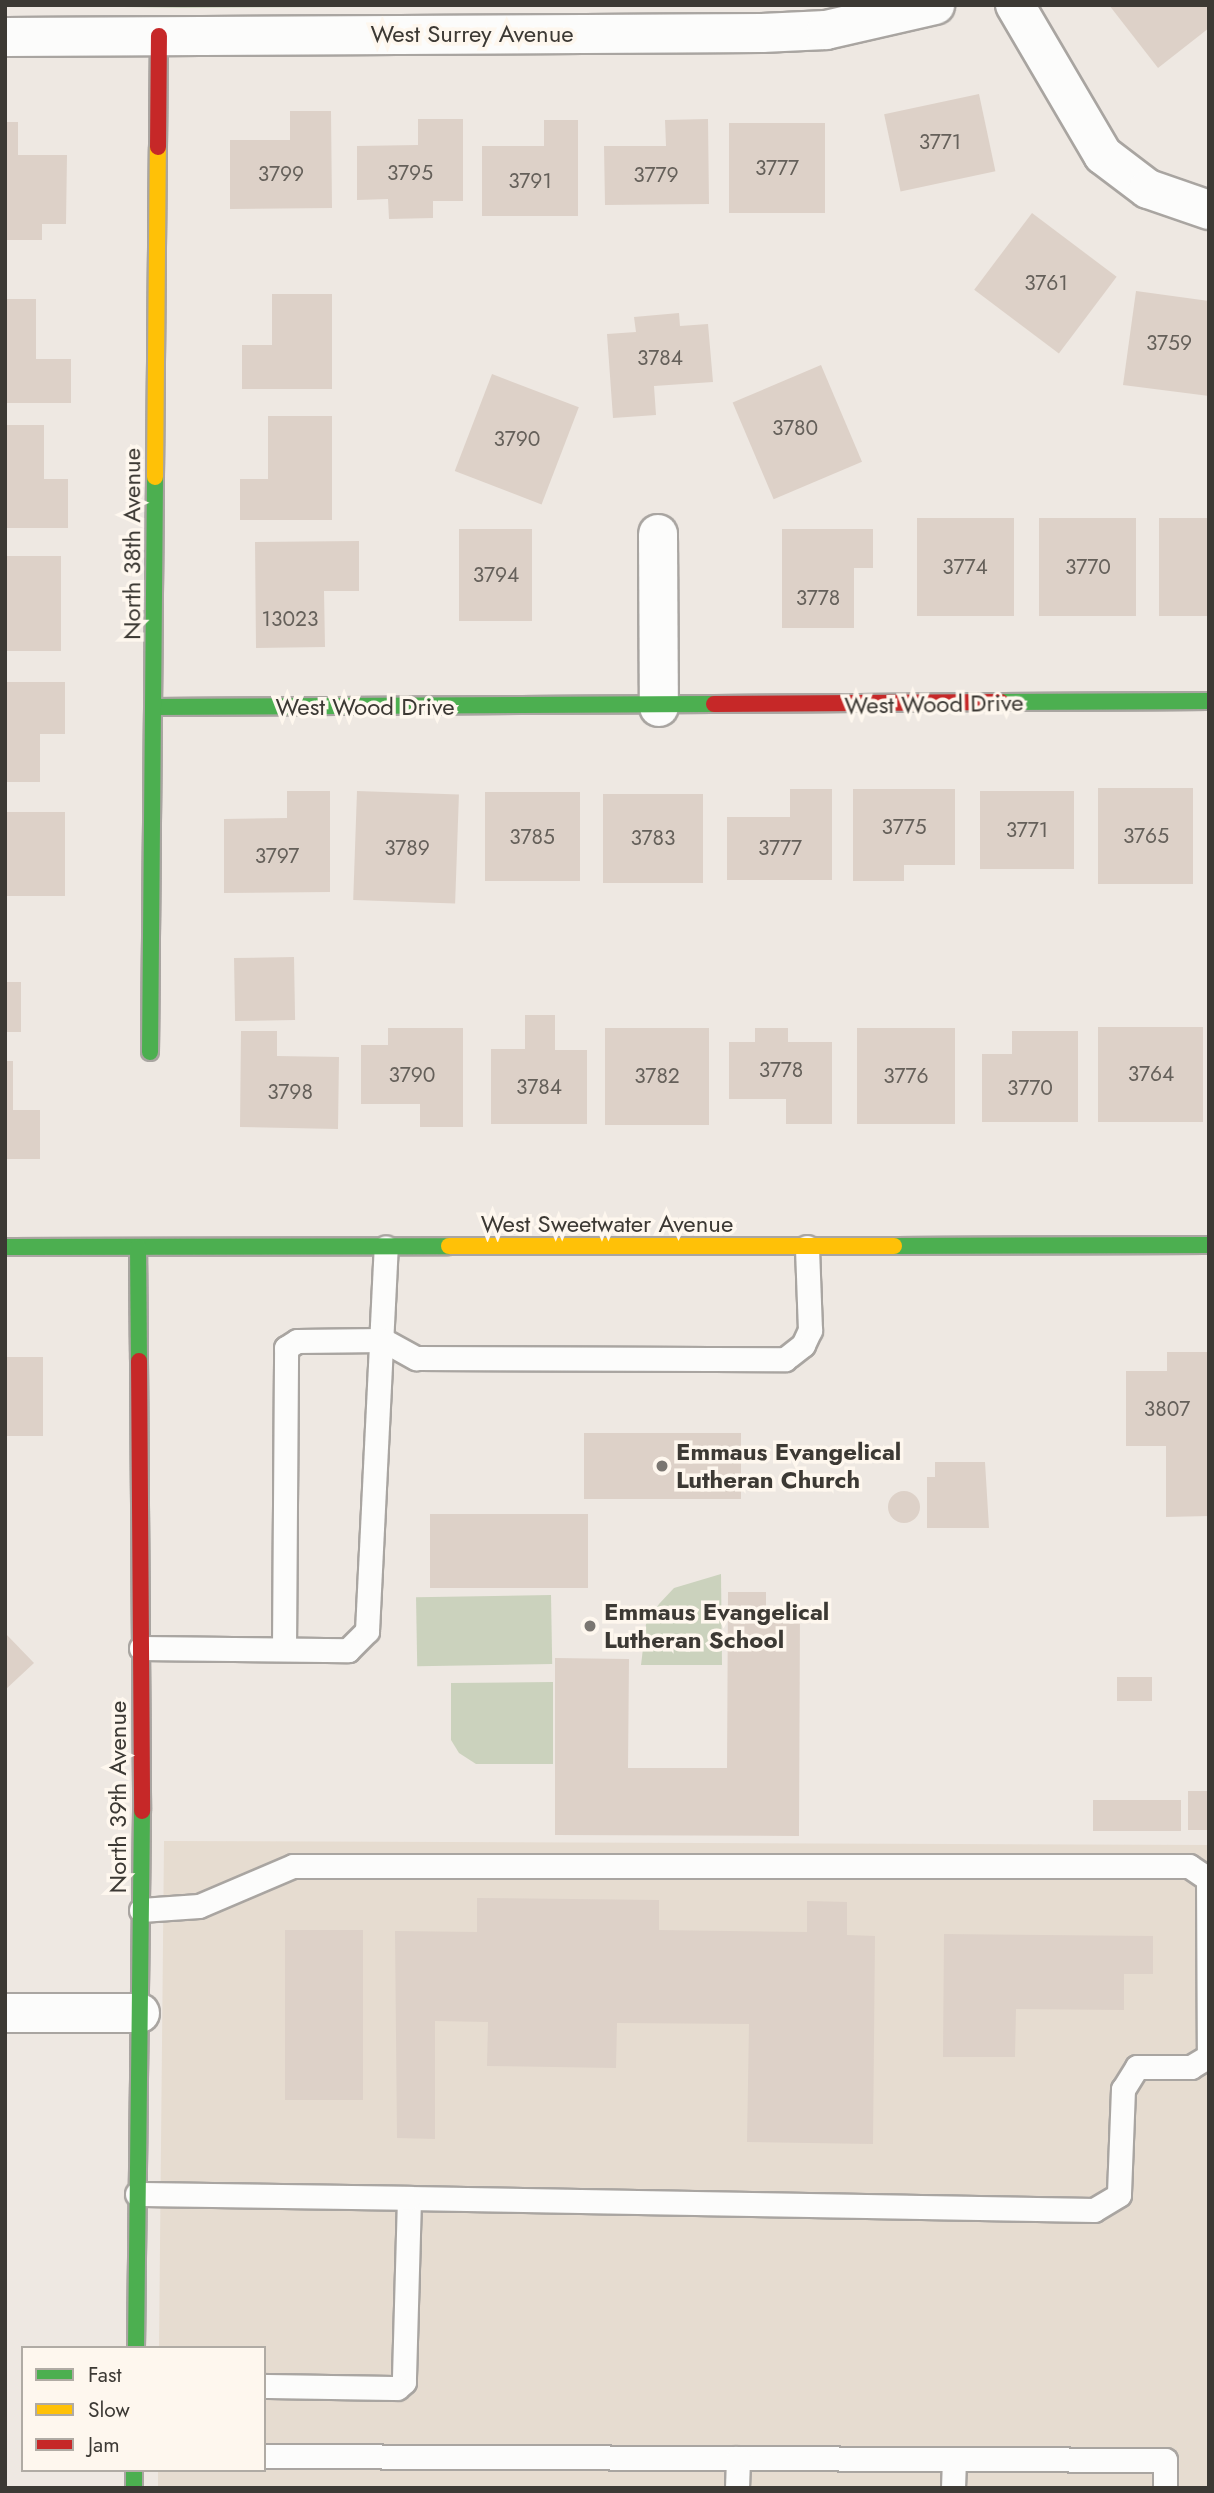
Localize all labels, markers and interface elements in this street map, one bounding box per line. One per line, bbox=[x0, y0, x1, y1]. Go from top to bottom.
street label: West Surrey Avenue bbox=[370, 20, 574, 48]
house number: 3771 bbox=[919, 129, 961, 155]
house number: 3777 bbox=[755, 155, 799, 181]
house number: 3795 bbox=[387, 160, 433, 186]
house number: 3799 bbox=[258, 161, 304, 187]
house number: 3779 bbox=[633, 162, 679, 188]
house number: 3791 bbox=[508, 168, 552, 194]
house number: 3761 bbox=[1024, 270, 1068, 296]
house number: 3759 bbox=[1146, 330, 1192, 356]
house number: 3784 bbox=[637, 345, 683, 371]
house number: 3780 bbox=[772, 415, 818, 441]
house number: 3790 bbox=[494, 426, 540, 452]
street label: North 38th Avenue bbox=[118, 448, 146, 640]
house number: 3774 bbox=[942, 554, 988, 580]
house number: 3770 bbox=[1065, 554, 1111, 580]
house number: 3794 bbox=[473, 562, 519, 588]
house number: 3778 bbox=[796, 585, 840, 611]
house number: 13023 bbox=[262, 606, 318, 632]
street label: West Wood Drive bbox=[844, 688, 1024, 720]
street label: West Wood Drive bbox=[275, 693, 455, 721]
house number: 3775 bbox=[881, 814, 927, 840]
house number: 3771 bbox=[1006, 817, 1048, 843]
house number: 3765 bbox=[1123, 823, 1169, 849]
house number: 3785 bbox=[509, 824, 555, 850]
house number: 3783 bbox=[630, 825, 676, 851]
house number: 3789 bbox=[384, 835, 430, 861]
house number: 3777 bbox=[758, 835, 802, 861]
house number: 3797 bbox=[255, 843, 299, 869]
house number: 3778 bbox=[759, 1057, 803, 1083]
house number: 3764 bbox=[1128, 1061, 1174, 1087]
house number: 3790 bbox=[389, 1062, 435, 1088]
house number: 3782 bbox=[634, 1063, 680, 1089]
house number: 3776 bbox=[883, 1063, 929, 1089]
house number: 3784 bbox=[516, 1074, 562, 1100]
house number: 3770 bbox=[1007, 1075, 1053, 1101]
house number: 3798 bbox=[267, 1079, 313, 1105]
street label: West Sweetwater Avenue bbox=[481, 1210, 733, 1238]
house number: 3807 bbox=[1144, 1396, 1190, 1422]
place label: Emmaus Evangelical Lutheran Church bbox=[676, 1438, 901, 1494]
marker: Emmaus Evangelical Lutheran Church bbox=[654, 1458, 670, 1474]
place label: Emmaus Evangelical Lutheran School bbox=[604, 1598, 829, 1654]
marker: Emmaus Evangelical Lutheran School bbox=[582, 1618, 598, 1634]
street label: North 39th Avenue bbox=[104, 1701, 132, 1893]
legend bbox=[21, 2346, 266, 2472]
text: Fast bbox=[88, 2360, 121, 2390]
text: Slow bbox=[88, 2395, 130, 2425]
text: Jam bbox=[88, 2430, 120, 2460]

